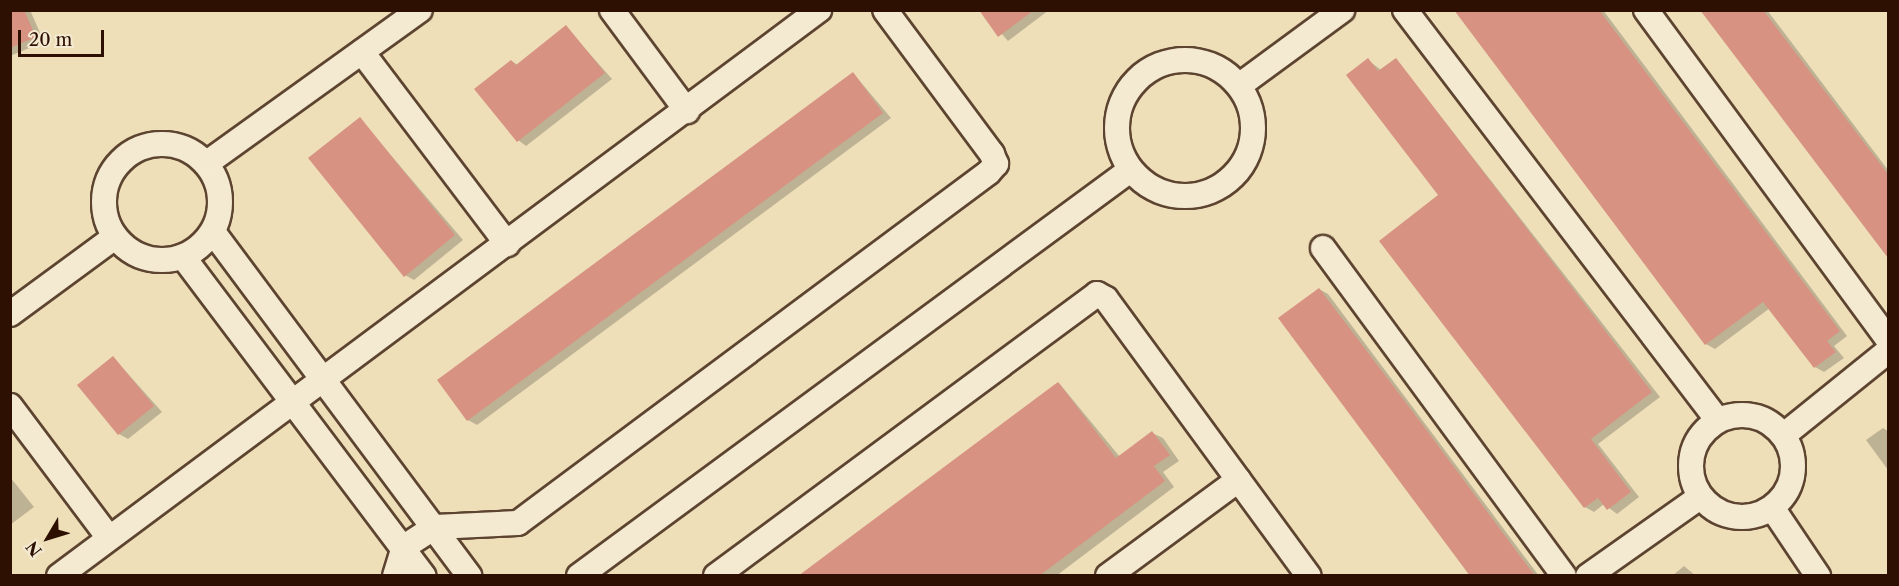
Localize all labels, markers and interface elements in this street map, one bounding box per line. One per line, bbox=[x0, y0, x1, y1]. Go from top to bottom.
scale bar bbox=[21, 18, 106, 56]
text: 20 m bbox=[29, 29, 72, 51]
north arrow bbox=[18, 508, 78, 568]
text: N bbox=[22, 537, 46, 561]

